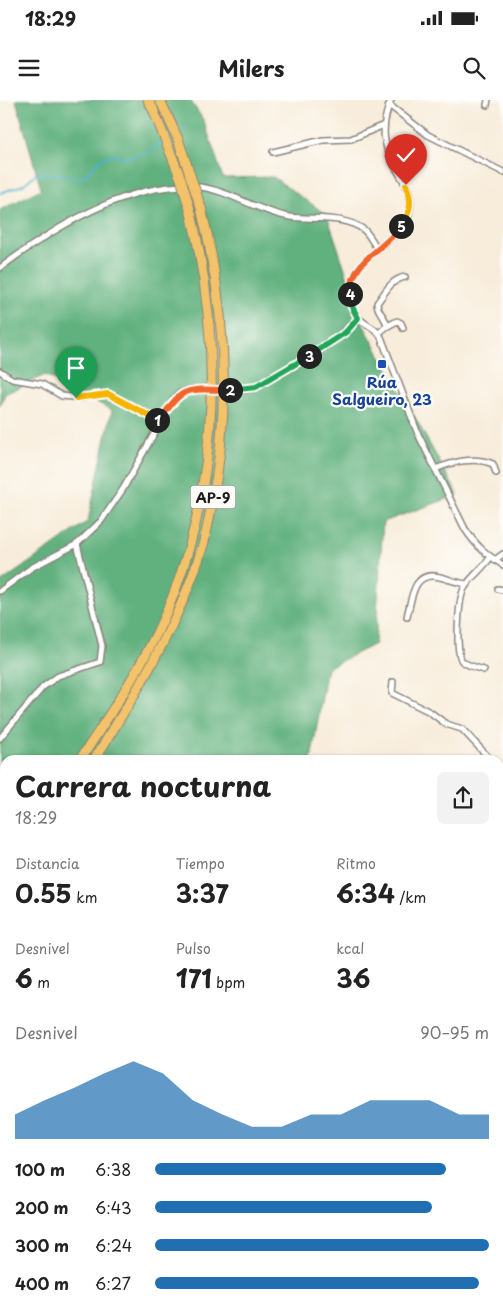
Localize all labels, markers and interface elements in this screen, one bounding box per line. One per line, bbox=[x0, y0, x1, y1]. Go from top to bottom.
text: 18:29 bbox=[25, 4, 76, 32]
text: Milers bbox=[218, 51, 285, 84]
icon: menu bbox=[15, 54, 43, 82]
icon: search bbox=[460, 54, 488, 82]
pin bbox=[385, 134, 427, 185]
icon: check bbox=[392, 141, 420, 169]
pin: 5 bbox=[388, 214, 414, 238]
text: 5 bbox=[397, 216, 406, 237]
pin: 4 bbox=[338, 282, 362, 306]
text: 4 bbox=[346, 284, 355, 305]
pin: 3 bbox=[296, 344, 322, 368]
text: 3 bbox=[305, 346, 314, 367]
pin bbox=[55, 347, 97, 398]
icon: arrive bbox=[62, 354, 90, 382]
marker: Rúa Salgueiro, 23 bbox=[376, 358, 388, 370]
place label: Rúa Salgueiro, 23 bbox=[332, 370, 432, 410]
pin: 2 bbox=[218, 378, 242, 402]
text: 2 bbox=[226, 380, 235, 401]
pin: 1 bbox=[144, 408, 170, 432]
text: 1 bbox=[154, 410, 161, 431]
road number: AP-9 bbox=[190, 486, 236, 508]
text: Carrera nocturna bbox=[15, 764, 271, 807]
button: share bbox=[437, 772, 489, 824]
text: 18:29 bbox=[15, 805, 57, 829]
text: Distancia bbox=[15, 853, 80, 874]
text: Tiempo bbox=[176, 853, 225, 874]
text: Ritmo bbox=[336, 853, 376, 874]
text: 0.55 bbox=[15, 874, 72, 912]
text: 3:37 bbox=[176, 874, 229, 912]
text: 6:34 bbox=[336, 874, 395, 912]
text: km bbox=[72, 887, 97, 908]
text: /km bbox=[395, 887, 426, 908]
text: Desnivel bbox=[15, 938, 70, 959]
text: Pulso bbox=[176, 938, 211, 959]
text: kcal bbox=[336, 938, 364, 959]
text: 6 bbox=[15, 959, 33, 997]
text: 171 bbox=[176, 959, 212, 997]
text: 36 bbox=[336, 959, 370, 997]
text: m bbox=[33, 972, 50, 993]
text: bpm bbox=[212, 972, 245, 993]
text: Desnivel bbox=[15, 1020, 77, 1044]
text: 90–95 m bbox=[420, 1020, 489, 1044]
text: 100 m bbox=[15, 1157, 65, 1181]
text: 6:38 bbox=[95, 1157, 131, 1181]
text: 200 m bbox=[15, 1195, 69, 1219]
text: 6:43 bbox=[95, 1195, 132, 1219]
text: 300 m bbox=[15, 1233, 69, 1257]
text: 6:24 bbox=[95, 1233, 132, 1257]
text: 400 m bbox=[15, 1271, 69, 1295]
text: 6:27 bbox=[95, 1271, 131, 1295]

